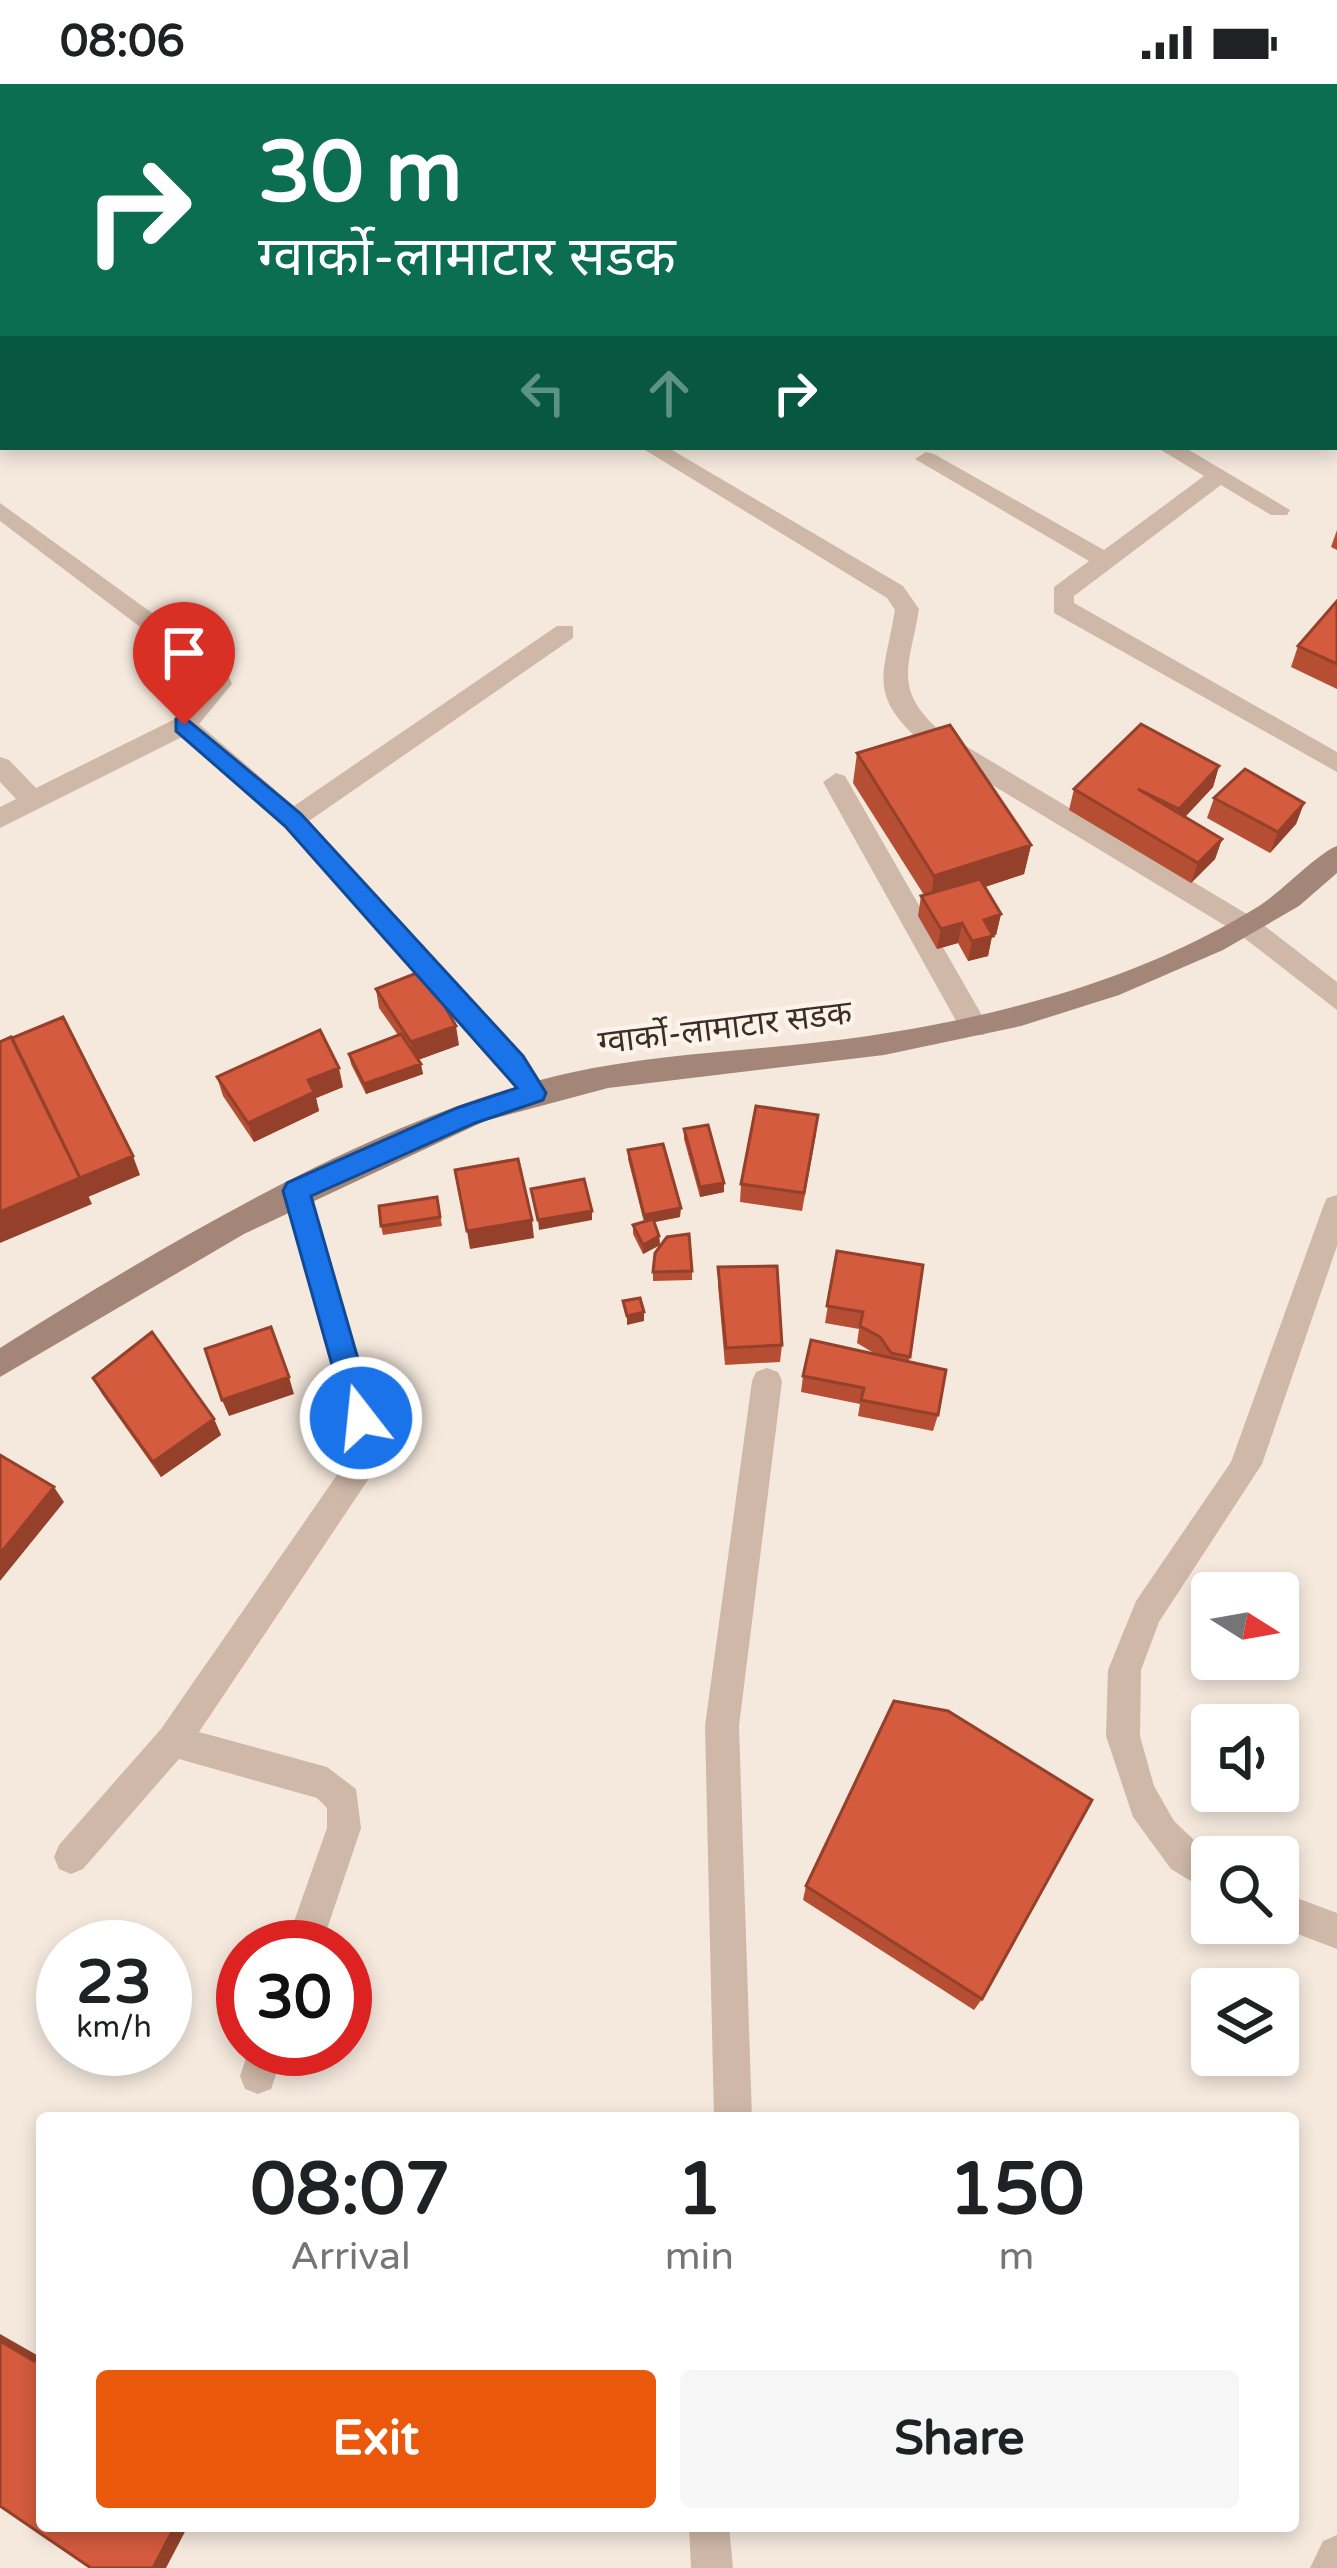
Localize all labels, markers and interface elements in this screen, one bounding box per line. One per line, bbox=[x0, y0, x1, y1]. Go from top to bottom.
text: 08:06 bbox=[60, 15, 185, 69]
text: 30 m bbox=[258, 123, 462, 224]
icon: right bbox=[60, 132, 216, 288]
text: ग्वार्को-लामाटार सडक bbox=[258, 225, 676, 290]
icon: left bbox=[510, 360, 576, 426]
icon: ahead bbox=[636, 360, 702, 426]
icon: right bbox=[762, 360, 828, 426]
pin bbox=[133, 602, 235, 725]
icon: arrive bbox=[151, 620, 217, 686]
street label: ग्वार्को-लामाटार सडक bbox=[596, 993, 855, 1063]
position arrow bbox=[298, 1355, 424, 1481]
north arrow bbox=[1191, 1572, 1299, 1680]
map controls bbox=[1191, 1572, 1299, 2076]
button: sound bbox=[1191, 1704, 1299, 1812]
button: search bbox=[1191, 1836, 1299, 1944]
speed limit sign: 30 bbox=[216, 1920, 372, 2076]
text: 23 bbox=[76, 1947, 152, 2019]
button: layers bbox=[1191, 1968, 1299, 2076]
text: km/h bbox=[76, 2009, 152, 2046]
text: 08:07 bbox=[251, 2147, 450, 2234]
text: 1 bbox=[677, 2147, 722, 2234]
text: 150 bbox=[949, 2147, 1084, 2234]
text: Arrival bbox=[290, 2233, 411, 2280]
text: min bbox=[665, 2233, 734, 2280]
text: m bbox=[999, 2233, 1034, 2280]
button: Exit bbox=[96, 2370, 656, 2508]
button: Share bbox=[680, 2370, 1239, 2508]

